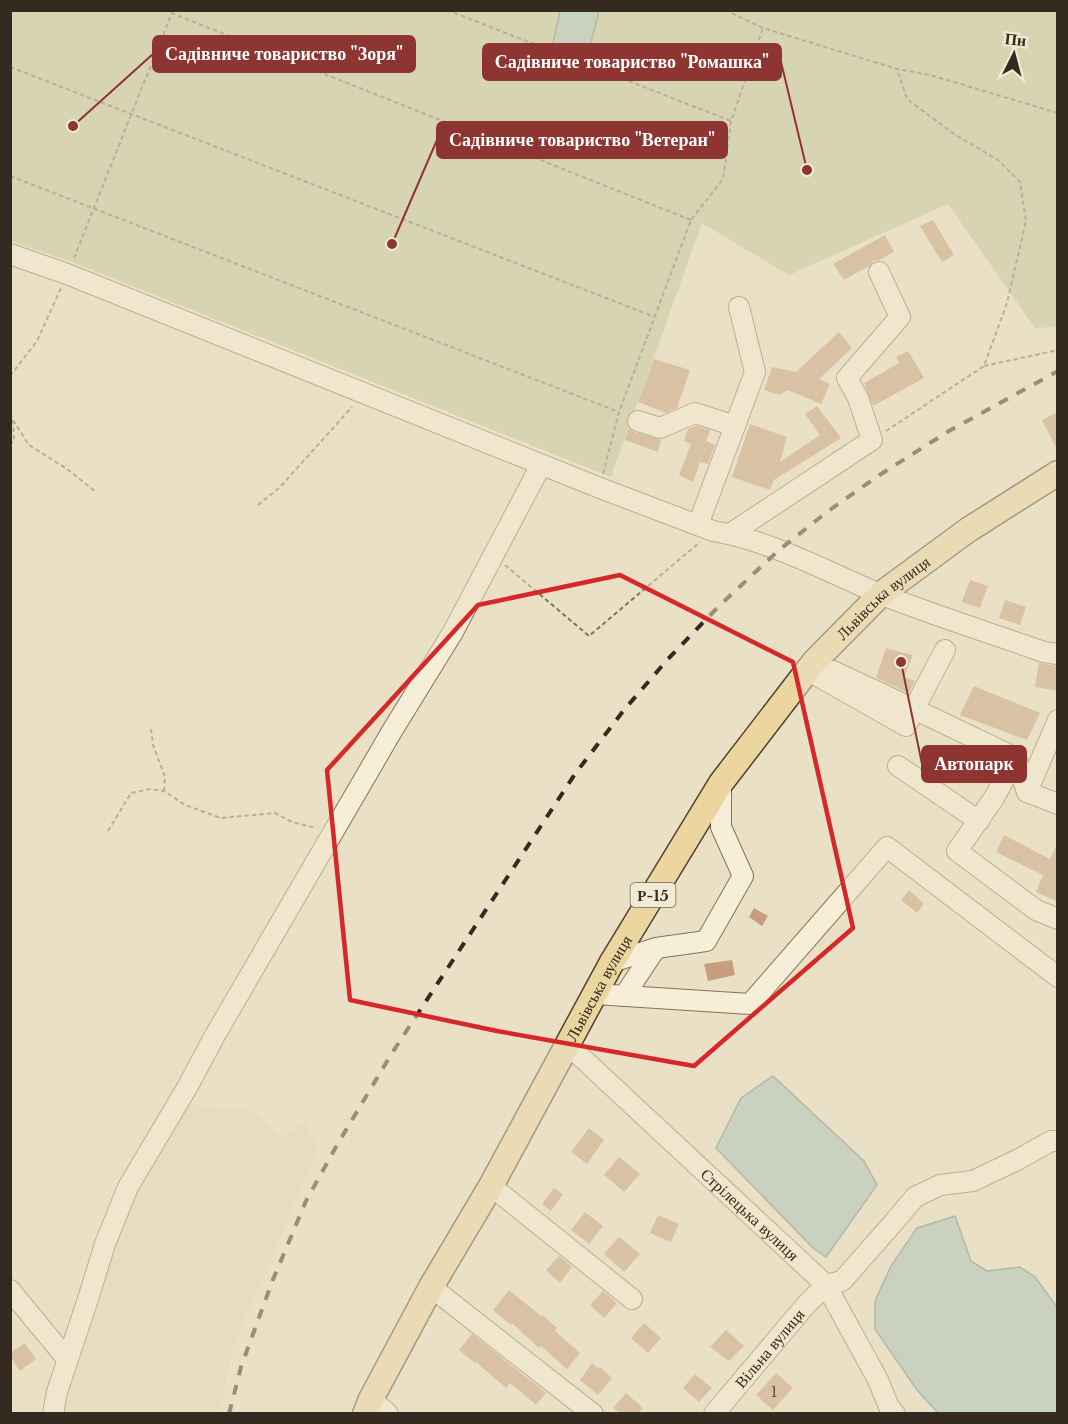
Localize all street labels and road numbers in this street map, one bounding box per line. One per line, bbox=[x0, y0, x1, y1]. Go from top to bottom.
street label: Львівська вулиця bbox=[832, 551, 934, 644]
road number: Р-15 bbox=[630, 883, 676, 907]
street label: Львівська вулиця bbox=[561, 931, 636, 1044]
street label: Стрілецька вулиця bbox=[697, 1164, 804, 1265]
street label: Вільна вулиця bbox=[730, 1304, 809, 1392]

